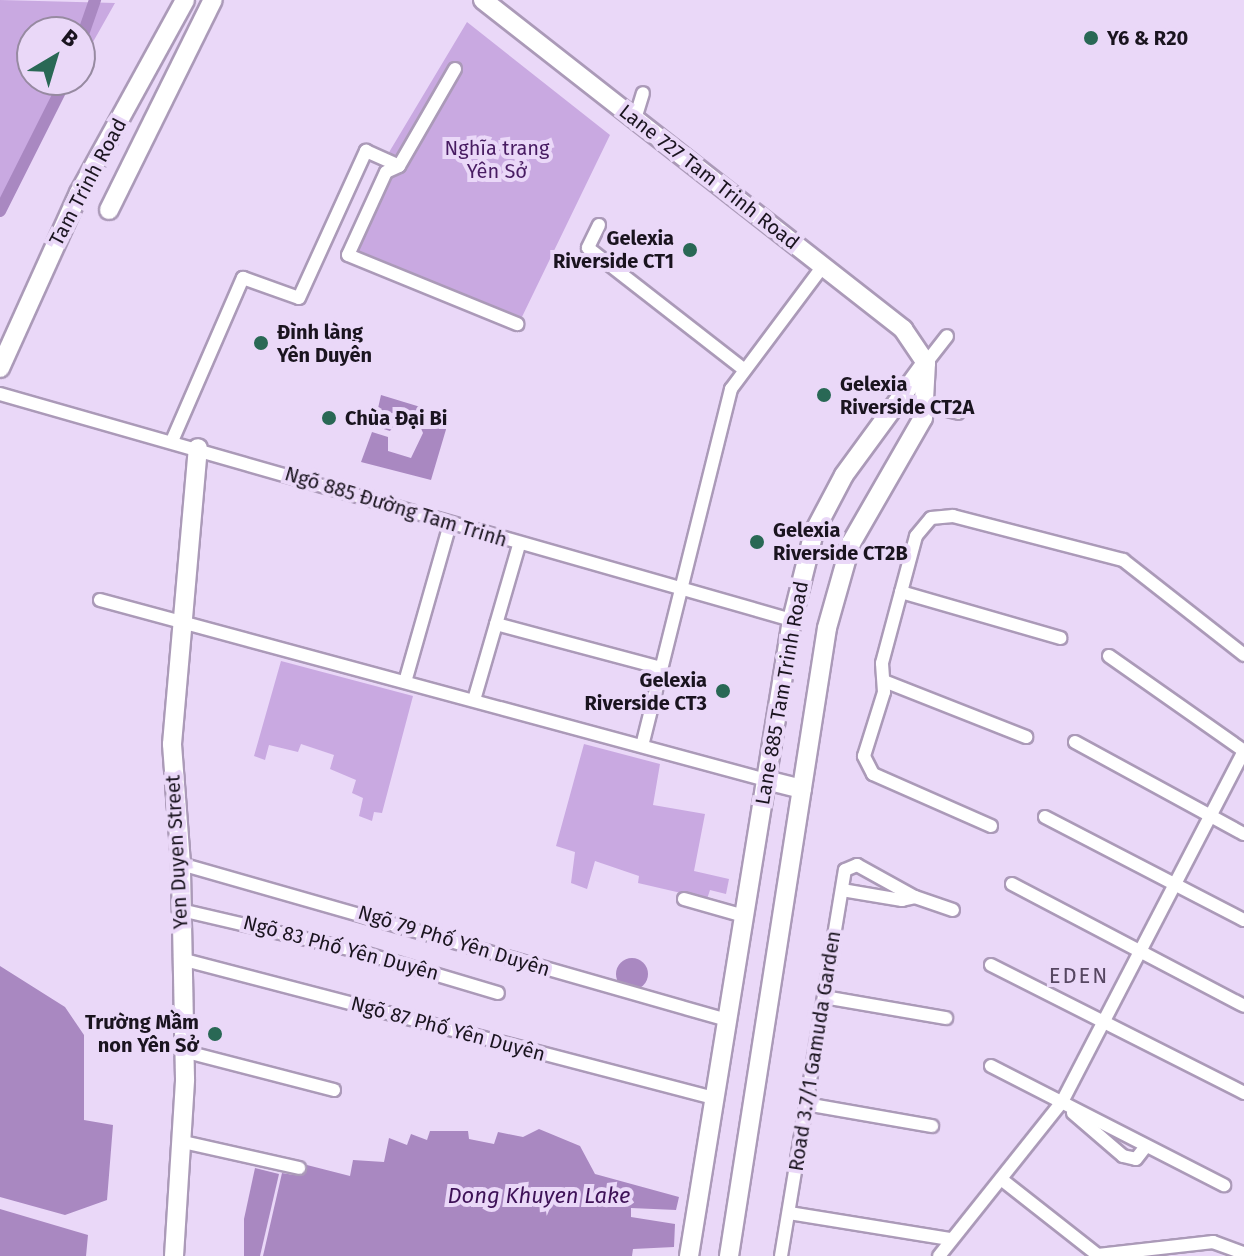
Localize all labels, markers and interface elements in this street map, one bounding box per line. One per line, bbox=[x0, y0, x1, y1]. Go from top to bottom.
north arrow bbox=[16, 16, 96, 96]
text: B bbox=[56, 23, 84, 53]
place label: Y6 & R20 bbox=[1107, 26, 1188, 50]
marker: Y6 & R20 bbox=[1082, 29, 1100, 47]
street label: Lane 727 Tam Trinh Road bbox=[614, 99, 804, 255]
street label: Tam Trinh Road bbox=[44, 114, 132, 250]
park label: Nghĩa trang Yên Sở bbox=[445, 137, 549, 184]
place label: Gelexia Riverside CT1 bbox=[553, 226, 674, 273]
marker: Gelexia Riverside CT1 bbox=[681, 241, 699, 259]
place label: Đình làng Yên Duyên bbox=[277, 320, 372, 367]
marker: Đình làng Yên Duyên bbox=[252, 334, 270, 352]
place label: Gelexia Riverside CT2A bbox=[840, 372, 974, 419]
marker: Gelexia Riverside CT2A bbox=[815, 386, 833, 404]
place label: Chùa Đại Bi bbox=[345, 406, 447, 430]
marker: Chùa Đại Bi bbox=[320, 409, 338, 427]
street label: Ngõ 885 Đường Tam Trinh bbox=[282, 462, 510, 552]
place label: Gelexia Riverside CT2B bbox=[773, 518, 908, 565]
marker: Gelexia Riverside CT2B bbox=[748, 533, 766, 551]
street label: Lane 885 Tam Trinh Road bbox=[751, 579, 813, 807]
place label: Gelexia Riverside CT3 bbox=[585, 668, 707, 715]
marker: Gelexia Riverside CT3 bbox=[714, 682, 732, 700]
street label: Yen Duyen Street bbox=[161, 774, 193, 930]
street label: Ngõ 79 Phố Yên Duyên bbox=[355, 900, 553, 982]
street label: Ngõ 83 Phố Yên Duyên bbox=[241, 910, 441, 986]
street label: Road 3.7/1 Gamuda Garden bbox=[784, 929, 846, 1173]
district label: EDEN bbox=[1049, 963, 1109, 989]
street label: Ngõ 87 Phố Yên Duyên bbox=[348, 992, 548, 1066]
place label: Trường Mầm non Yên Sở bbox=[85, 1010, 199, 1057]
marker: Trường Mầm non Yên Sở bbox=[206, 1025, 224, 1043]
water label: Dong Khuyen Lake bbox=[448, 1183, 630, 1209]

